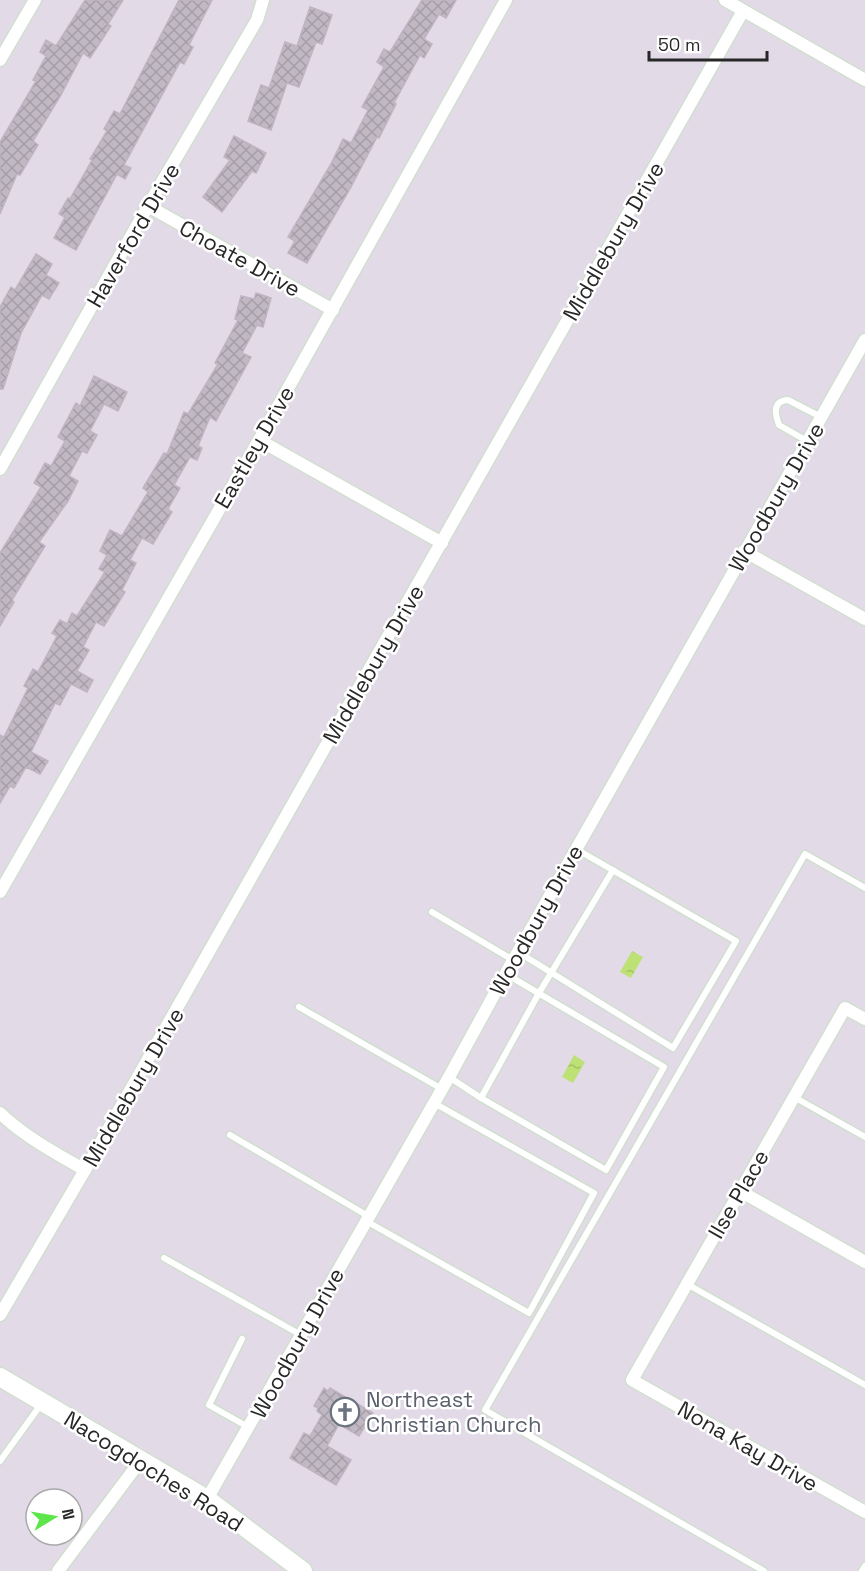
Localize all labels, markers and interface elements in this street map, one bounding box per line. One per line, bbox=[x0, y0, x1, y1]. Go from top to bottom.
scale bar bbox=[649, 24, 768, 62]
text: 50 m bbox=[658, 33, 700, 56]
street label: Middlebury Drive bbox=[556, 157, 670, 325]
street label: Haverford Drive bbox=[80, 158, 186, 312]
street label: Choate Drive bbox=[174, 213, 306, 303]
street label: Eastley Drive bbox=[208, 381, 300, 513]
street label: Woodbury Drive bbox=[722, 417, 830, 577]
street label: Middlebury Drive bbox=[316, 580, 430, 748]
street label: Woodbury Drive bbox=[483, 840, 589, 1000]
street label: Middlebury Drive bbox=[76, 1003, 190, 1171]
street label: Ilse Place bbox=[701, 1144, 775, 1244]
street label: Woodbury Drive bbox=[244, 1263, 350, 1423]
place label: Northeast Christian Church bbox=[366, 1385, 541, 1438]
street label: Nona Kay Drive bbox=[673, 1394, 823, 1498]
church icon: Northeast Christian Church bbox=[329, 1396, 361, 1428]
street label: Nacogdoches Road bbox=[59, 1405, 249, 1537]
north arrow bbox=[24, 1487, 84, 1547]

